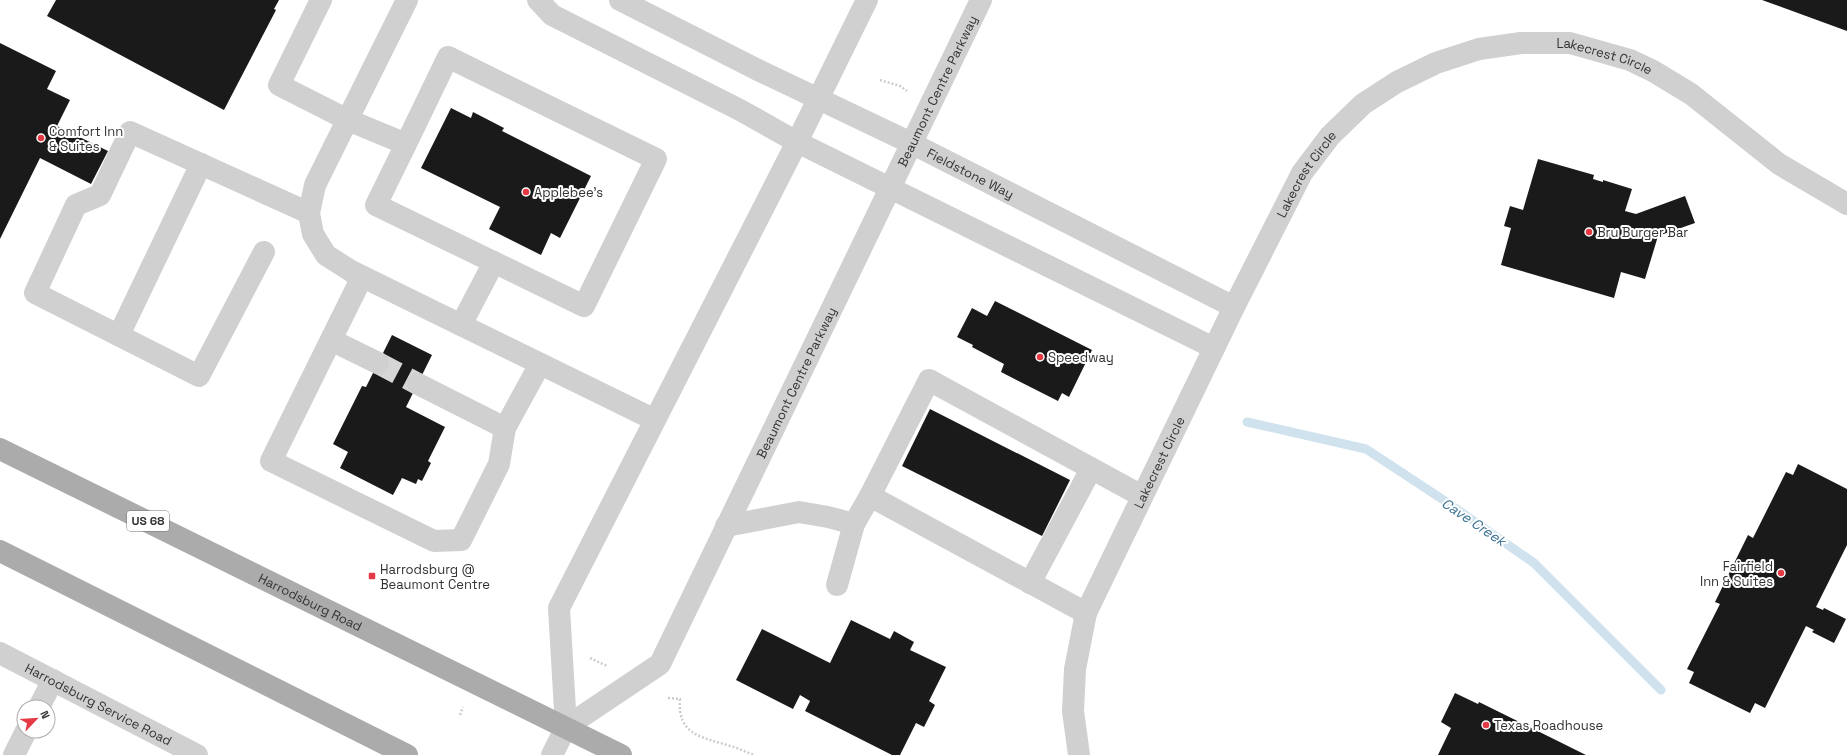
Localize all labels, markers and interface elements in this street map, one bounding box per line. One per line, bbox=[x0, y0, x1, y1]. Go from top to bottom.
street label: Beaumont Centre Parkway bbox=[893, 12, 981, 169]
street label: Lakecrest Circle bbox=[1556, 35, 1655, 78]
place label: Comfort Inn & Suites bbox=[49, 123, 123, 155]
street label: Lakecrest Circle bbox=[1272, 126, 1339, 220]
marker: Comfort Inn & Suites bbox=[36, 133, 46, 143]
street label: Fieldstone Way bbox=[924, 144, 1017, 202]
place label: Applebee's bbox=[534, 184, 603, 201]
marker: Applebee's bbox=[521, 187, 531, 197]
place label: Bru Burger Bar bbox=[1597, 224, 1688, 241]
marker: Bru Burger Bar bbox=[1584, 227, 1594, 237]
street label: Beaumont Centre Parkway bbox=[752, 304, 840, 461]
place label: Speedway bbox=[1048, 349, 1114, 366]
marker: Speedway bbox=[1035, 352, 1045, 362]
street label: Lakecrest Circle bbox=[1129, 414, 1188, 511]
water label: Cave Creek bbox=[1438, 494, 1511, 551]
road number: US 68 bbox=[127, 511, 169, 531]
place label: Fairfield Inn & Suites bbox=[1700, 558, 1773, 590]
place label: Harrodsburg @ Beaumont Centre bbox=[380, 561, 490, 593]
marker: Fairfield Inn & Suites bbox=[1776, 568, 1786, 578]
street label: Harrodsburg Road bbox=[256, 569, 365, 635]
marker: Harrodsburg @ Beaumont Centre bbox=[367, 571, 377, 581]
street label: Harrodsburg Service Road bbox=[22, 659, 175, 749]
north arrow bbox=[16, 699, 56, 739]
text: N bbox=[37, 708, 53, 721]
place label: Texas Roadhouse bbox=[1494, 717, 1603, 734]
marker: Texas Roadhouse bbox=[1481, 720, 1491, 730]

